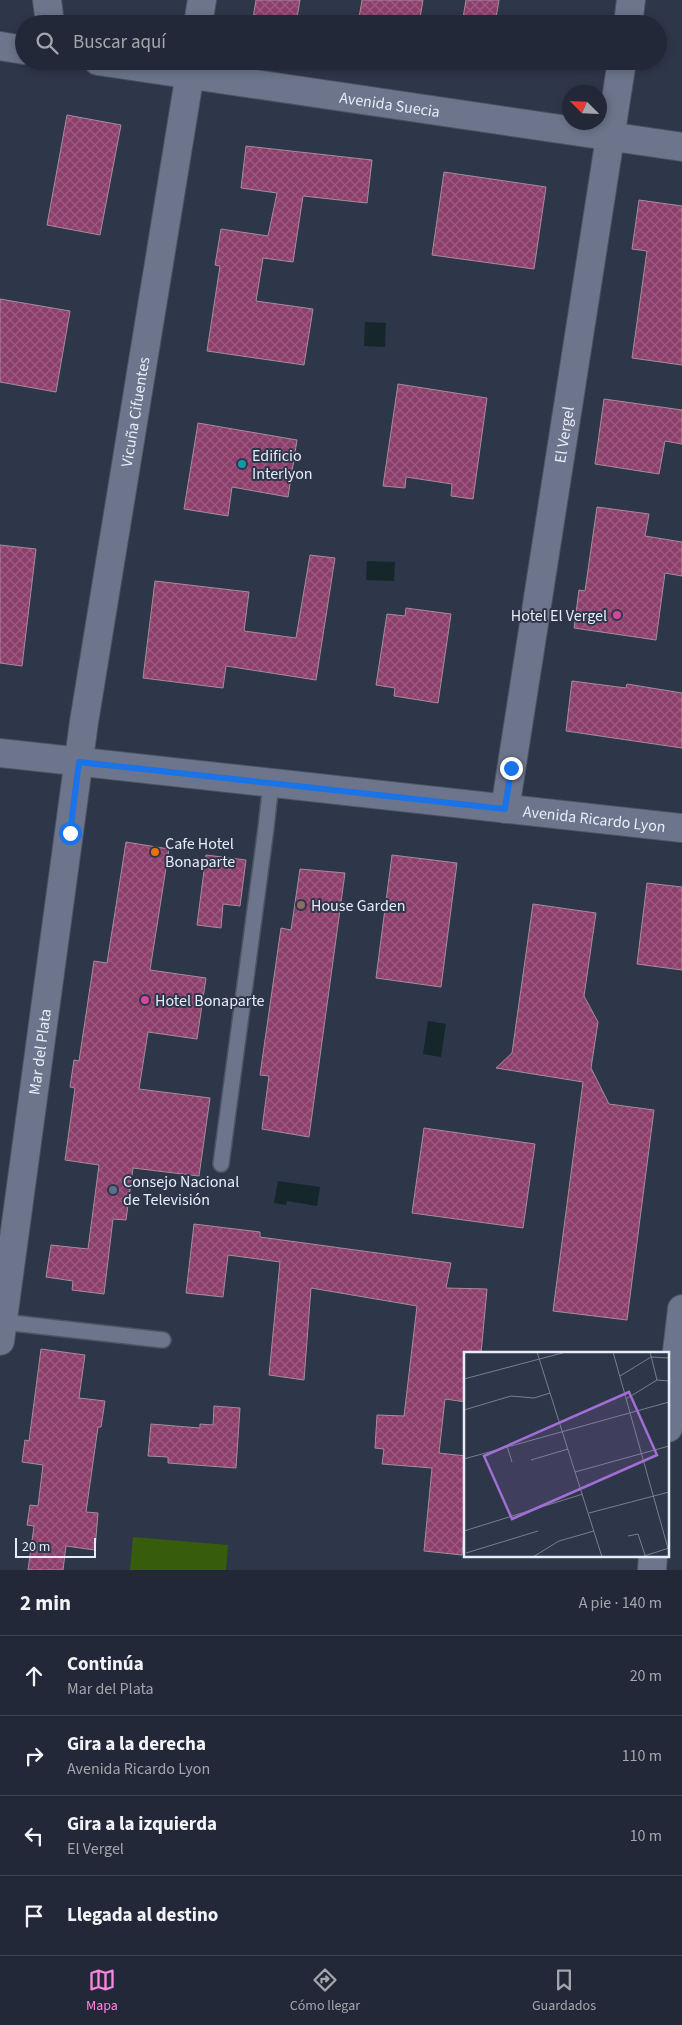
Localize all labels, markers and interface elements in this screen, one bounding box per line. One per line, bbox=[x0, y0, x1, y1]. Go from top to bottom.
search box bbox=[15, 15, 667, 70]
icon: search bbox=[33, 29, 61, 57]
text: Buscar aquí bbox=[73, 29, 166, 56]
north arrow bbox=[562, 85, 607, 130]
street label: Avenida Suecia bbox=[338, 87, 441, 123]
street label: Vicuña Cifuentes bbox=[116, 355, 156, 469]
street label: El Vergel bbox=[549, 405, 580, 465]
place label: Edificio Interlyon bbox=[252, 445, 313, 485]
marker: Edificio Interlyon bbox=[236, 458, 248, 470]
place label: Hotel El Vergel bbox=[511, 605, 607, 627]
marker: Hotel El Vergel bbox=[611, 609, 623, 621]
route end bbox=[500, 757, 523, 780]
street label: Avenida Ricardo Lyon bbox=[522, 801, 667, 838]
route start bbox=[59, 822, 82, 845]
place label: Cafe Hotel Bonaparte bbox=[165, 833, 235, 873]
marker: Cafe Hotel Bonaparte bbox=[149, 846, 161, 858]
place label: House Garden bbox=[311, 895, 406, 917]
marker: House Garden bbox=[295, 899, 307, 911]
place label: Hotel Bonaparte bbox=[155, 990, 265, 1012]
marker: Hotel Bonaparte bbox=[139, 994, 151, 1006]
street label: Mar del Plata bbox=[24, 1007, 57, 1096]
place label: Consejo Nacional de Televisión bbox=[123, 1171, 239, 1211]
marker: Consejo Nacional de Televisión bbox=[107, 1184, 119, 1196]
inset map bbox=[464, 1352, 670, 1558]
scale bar bbox=[15, 1535, 96, 1558]
text: 20 m bbox=[22, 1537, 50, 1557]
text: 2 min bbox=[20, 1588, 71, 1618]
text: A pie · 140 m bbox=[579, 1592, 662, 1614]
text: Continúa bbox=[67, 1651, 144, 1678]
icon: ahead bbox=[20, 1662, 48, 1690]
text: 20 m bbox=[630, 1665, 662, 1687]
text: Mar del Plata bbox=[67, 1678, 154, 1700]
text: Gira a la derecha bbox=[67, 1731, 206, 1758]
icon: right bbox=[20, 1742, 48, 1770]
text: 110 m bbox=[622, 1745, 662, 1767]
text: Avenida Ricardo Lyon bbox=[67, 1758, 210, 1780]
text: Gira a la izquierda bbox=[67, 1811, 217, 1838]
icon: left bbox=[20, 1822, 48, 1850]
text: 10 m bbox=[630, 1825, 662, 1847]
text: El Vergel bbox=[67, 1838, 124, 1860]
icon: arrive bbox=[20, 1902, 48, 1930]
text: Llegada al destino bbox=[67, 1902, 218, 1929]
tab: Mapa bbox=[86, 1966, 118, 2016]
tab: Cómo llegar bbox=[290, 1966, 360, 2016]
tab: Guardados bbox=[532, 1966, 596, 2016]

